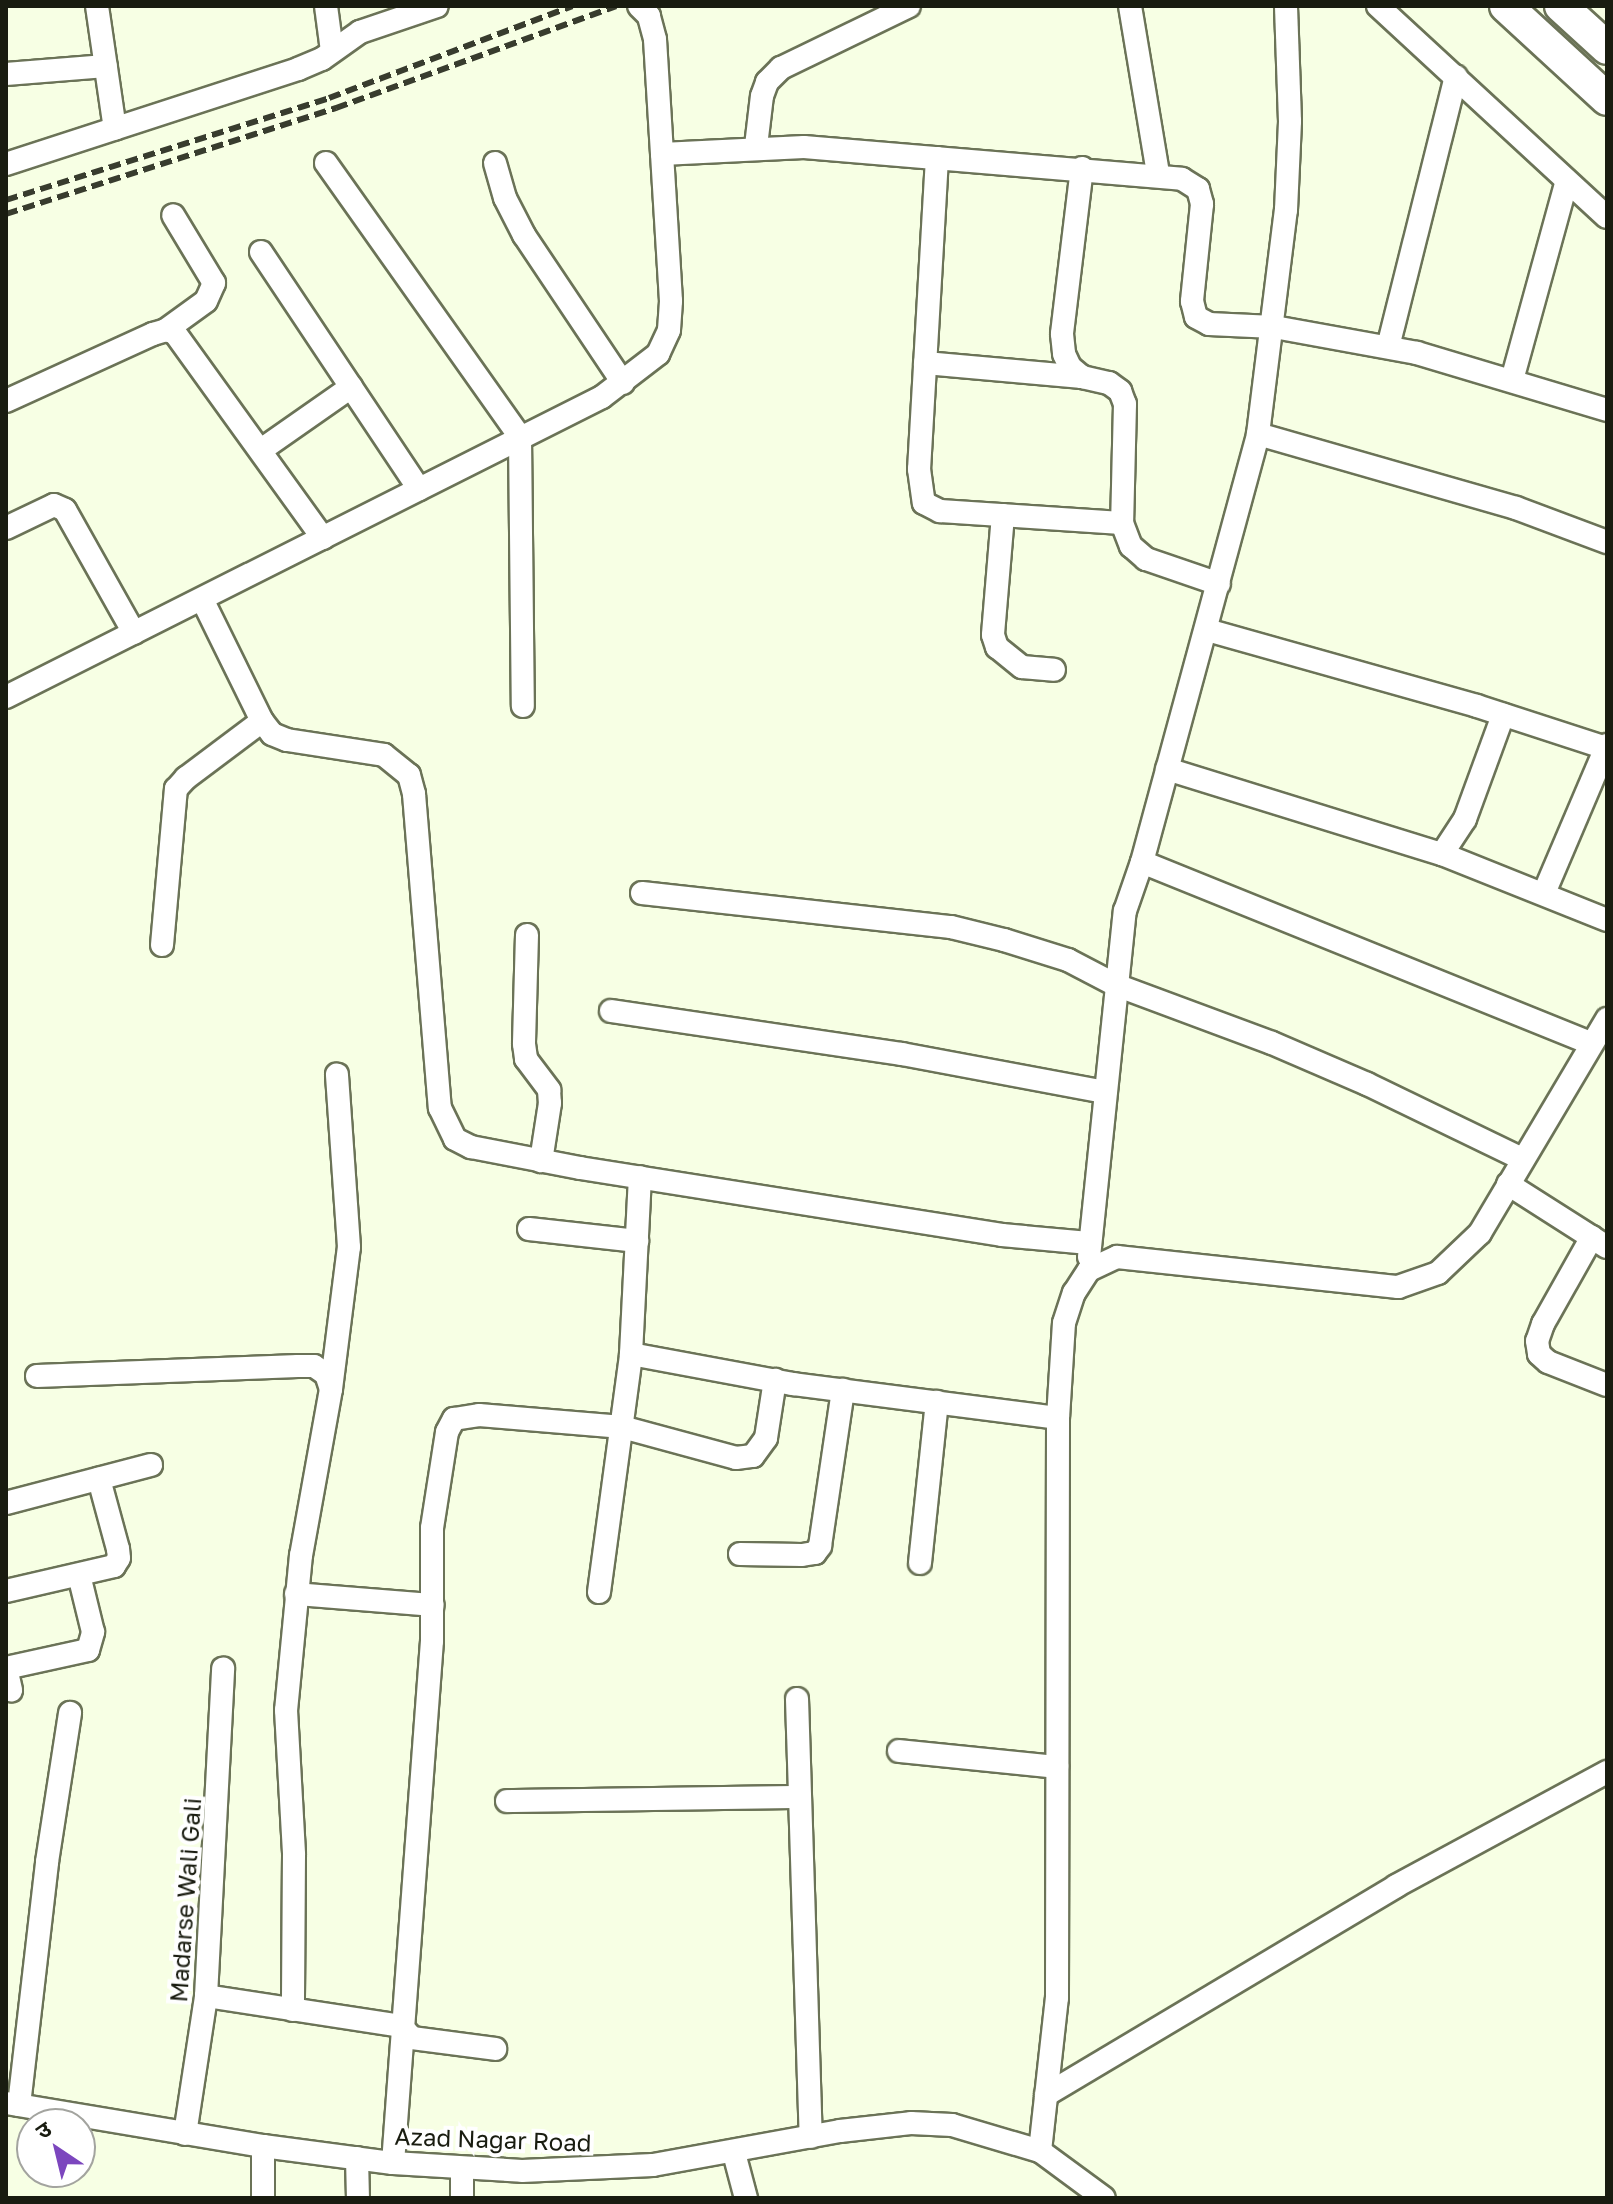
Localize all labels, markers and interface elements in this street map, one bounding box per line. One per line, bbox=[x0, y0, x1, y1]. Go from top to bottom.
street label: Madarse Wali Gali bbox=[163, 1797, 207, 2003]
north arrow bbox=[16, 2108, 96, 2188]
text: उ bbox=[30, 2115, 56, 2144]
street label: Azad Nagar Road bbox=[394, 2121, 592, 2157]

